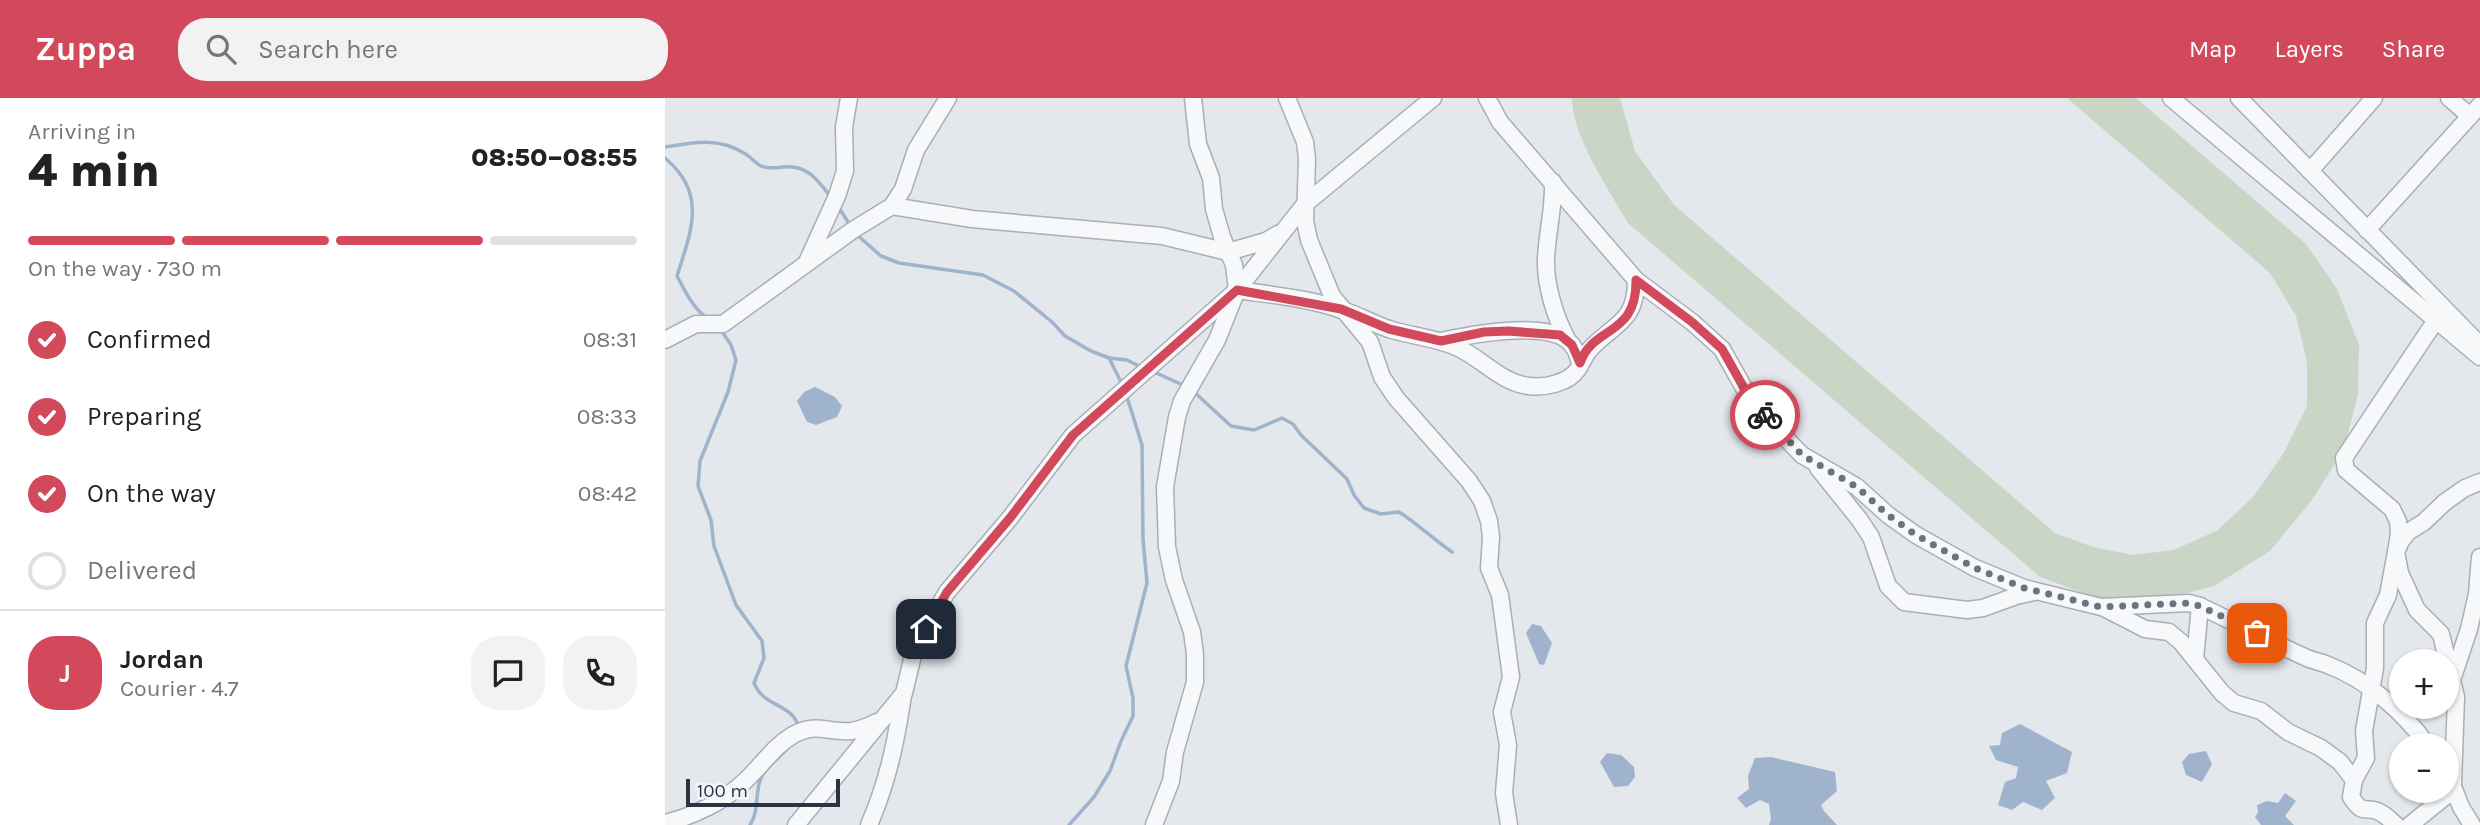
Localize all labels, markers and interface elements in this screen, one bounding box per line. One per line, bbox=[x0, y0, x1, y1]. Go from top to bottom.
search box bbox=[178, 18, 668, 81]
text: Zuppa bbox=[35, 30, 136, 68]
icon: search bbox=[202, 30, 240, 68]
text: Search here bbox=[258, 34, 398, 65]
text: Map bbox=[2189, 35, 2237, 63]
text: Layers bbox=[2275, 35, 2344, 63]
text: Share bbox=[2382, 35, 2445, 63]
text: Arriving in bbox=[28, 118, 136, 145]
text: 08:50–08:55 bbox=[471, 142, 637, 173]
text: 4 min bbox=[28, 144, 160, 198]
text: On the way · 730 m bbox=[28, 255, 222, 282]
icon: check bbox=[28, 321, 66, 359]
text: Confirmed bbox=[87, 324, 212, 355]
text: 08:31 bbox=[583, 326, 637, 353]
courier bbox=[1730, 380, 1800, 450]
icon: bike bbox=[1746, 396, 1784, 434]
icon: check bbox=[28, 398, 66, 436]
text: Preparing bbox=[87, 401, 201, 432]
text: 08:33 bbox=[577, 403, 637, 430]
icon: check bbox=[28, 475, 66, 513]
text: On the way bbox=[87, 478, 216, 509]
text: 08:42 bbox=[578, 480, 637, 507]
text: Delivered bbox=[87, 555, 197, 586]
pin bbox=[896, 599, 956, 659]
pin bbox=[2227, 603, 2287, 663]
icon: home bbox=[907, 610, 945, 648]
icon: bag bbox=[2238, 614, 2276, 652]
button: chat bbox=[471, 636, 545, 710]
button: phone bbox=[563, 636, 637, 710]
text: Jordan bbox=[120, 644, 204, 675]
map controls bbox=[2389, 649, 2459, 803]
button: + bbox=[2389, 649, 2459, 719]
text: J bbox=[59, 658, 71, 689]
text: Courier · 4.7 bbox=[120, 675, 239, 702]
button: − bbox=[2389, 733, 2459, 803]
scale bar bbox=[686, 776, 840, 808]
text: 100 m bbox=[697, 780, 748, 802]

